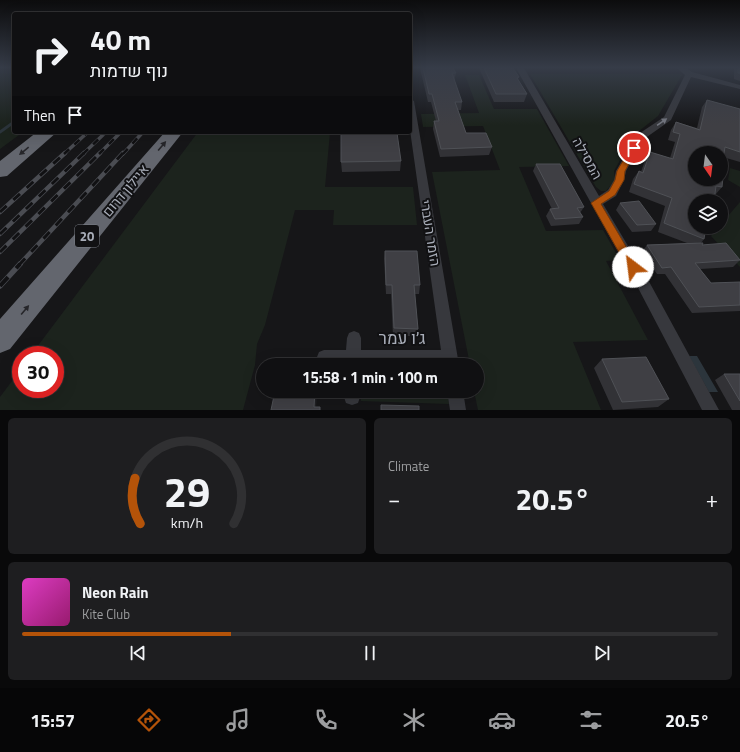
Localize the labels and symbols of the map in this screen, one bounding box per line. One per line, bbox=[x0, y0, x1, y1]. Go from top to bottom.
one-way arrow bbox=[657, 118, 667, 126]
pin bbox=[617, 131, 651, 165]
street label: המסילה bbox=[568, 133, 608, 183]
one-way arrow bbox=[158, 141, 167, 151]
north arrow bbox=[688, 146, 728, 186]
one-way arrow bbox=[18, 147, 29, 156]
street label: איילון דרום bbox=[97, 159, 153, 221]
street label: הזמר העברי bbox=[415, 198, 447, 268]
road number: 20 bbox=[75, 225, 99, 247]
position arrow bbox=[612, 246, 654, 288]
one-way arrow bbox=[21, 305, 29, 316]
street label: ג׳ו עמר bbox=[378, 325, 426, 351]
speed limit sign: 30 bbox=[12, 346, 64, 398]

